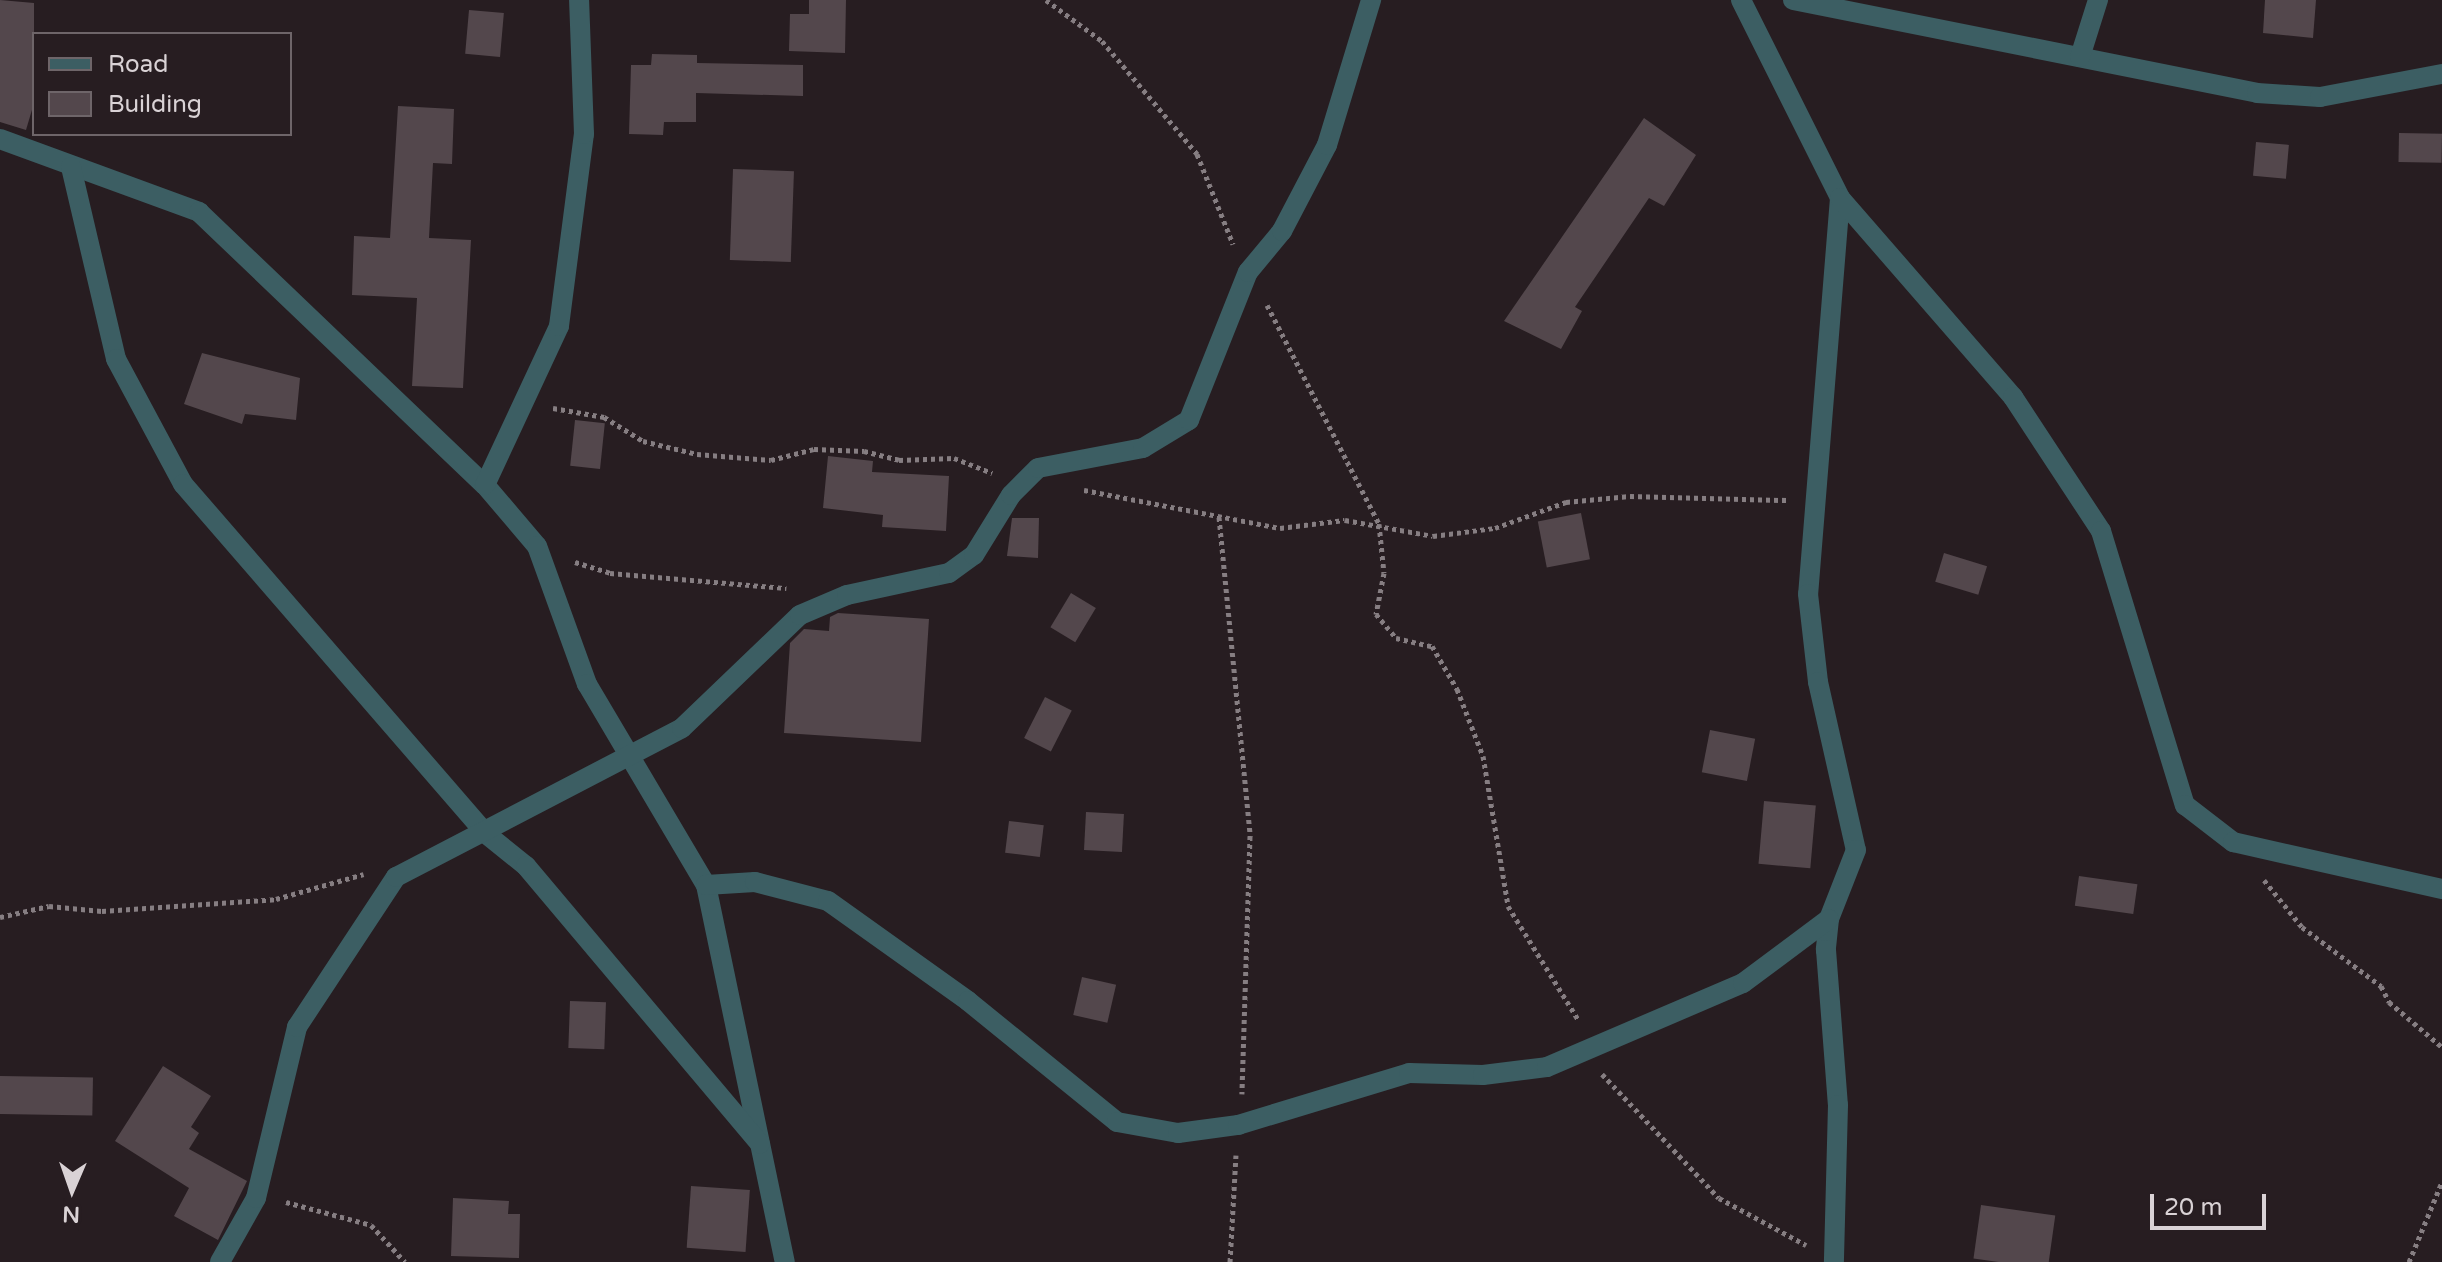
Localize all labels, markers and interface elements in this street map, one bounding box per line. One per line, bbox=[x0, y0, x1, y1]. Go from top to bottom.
legend bbox=[32, 32, 292, 136]
text: Road bbox=[108, 50, 168, 79]
text: Building bbox=[108, 90, 202, 119]
north arrow bbox=[32, 1150, 112, 1230]
scale bar bbox=[2154, 1178, 2270, 1228]
text: 20 m bbox=[2164, 1193, 2222, 1222]
text: N bbox=[62, 1201, 80, 1227]

